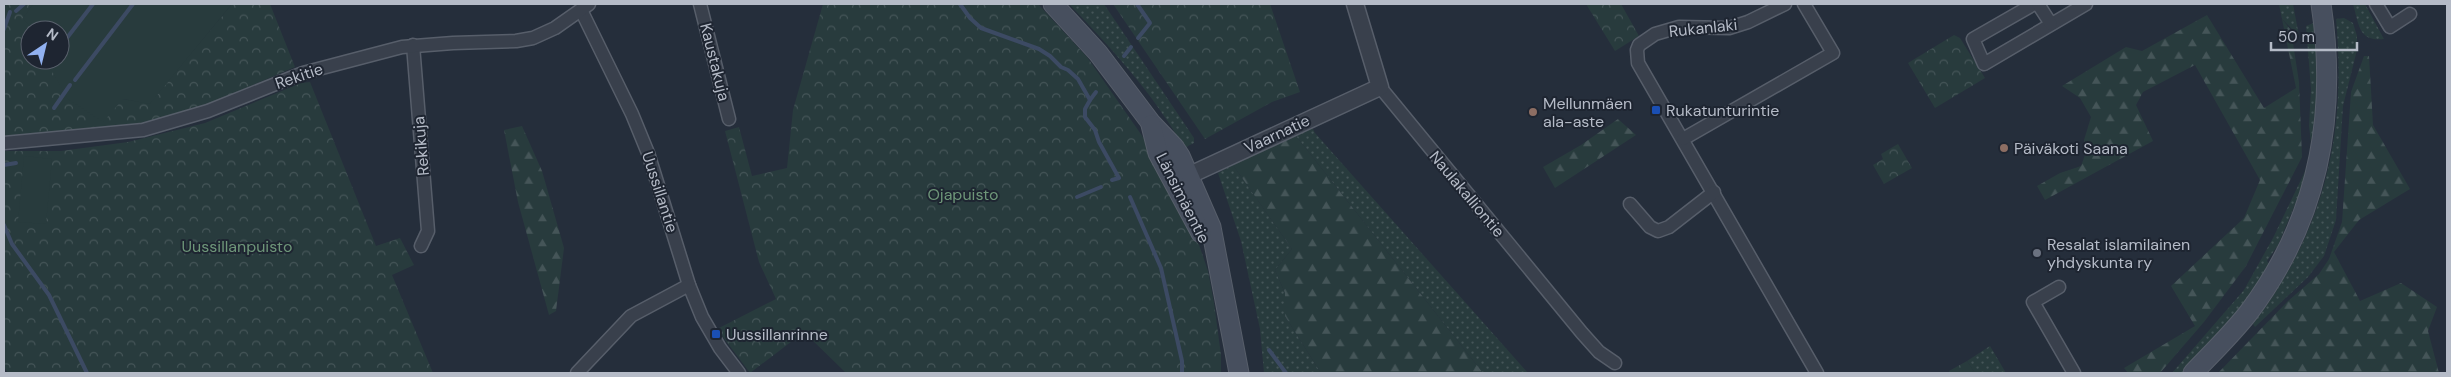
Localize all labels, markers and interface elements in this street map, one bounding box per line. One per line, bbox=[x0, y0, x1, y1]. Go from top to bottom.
street label: Rukanlaki bbox=[1668, 14, 1738, 42]
north arrow bbox=[20, 20, 70, 70]
scale bar bbox=[2271, 20, 2357, 52]
street label: Kaustakuja bbox=[695, 21, 735, 103]
text: N bbox=[43, 24, 62, 45]
text: 50 m bbox=[2278, 27, 2315, 47]
street label: Rekitie bbox=[272, 58, 326, 94]
place label: Mellunmäen ala-aste bbox=[1543, 93, 1632, 132]
place label: Rukatunturintie bbox=[1666, 100, 1779, 121]
marker: Rukatunturintie bbox=[1650, 104, 1662, 116]
marker: Mellunmäen ala-aste bbox=[1527, 106, 1539, 118]
street label: Vaarnatie bbox=[1241, 110, 1313, 158]
street label: Rekikuja bbox=[408, 115, 434, 177]
place label: Päiväkoti Saana bbox=[2014, 138, 2128, 159]
marker: Päiväkoti Saana bbox=[1998, 142, 2010, 154]
street label: Naulakalliontie bbox=[1425, 146, 1509, 242]
street label: Uussillantie bbox=[637, 149, 683, 235]
street label: Länsimäentie bbox=[1151, 149, 1215, 247]
park label: Ojapuisto bbox=[927, 184, 999, 205]
place label: Resalat islamilainen yhdyskunta ry bbox=[2047, 234, 2190, 273]
park label: Uussillanpuisto bbox=[182, 236, 292, 257]
marker: Resalat islamilainen yhdyskunta ry bbox=[2031, 247, 2043, 259]
place label: Uussillanrinne bbox=[726, 324, 828, 345]
marker: Uussillanrinne bbox=[710, 328, 722, 340]

